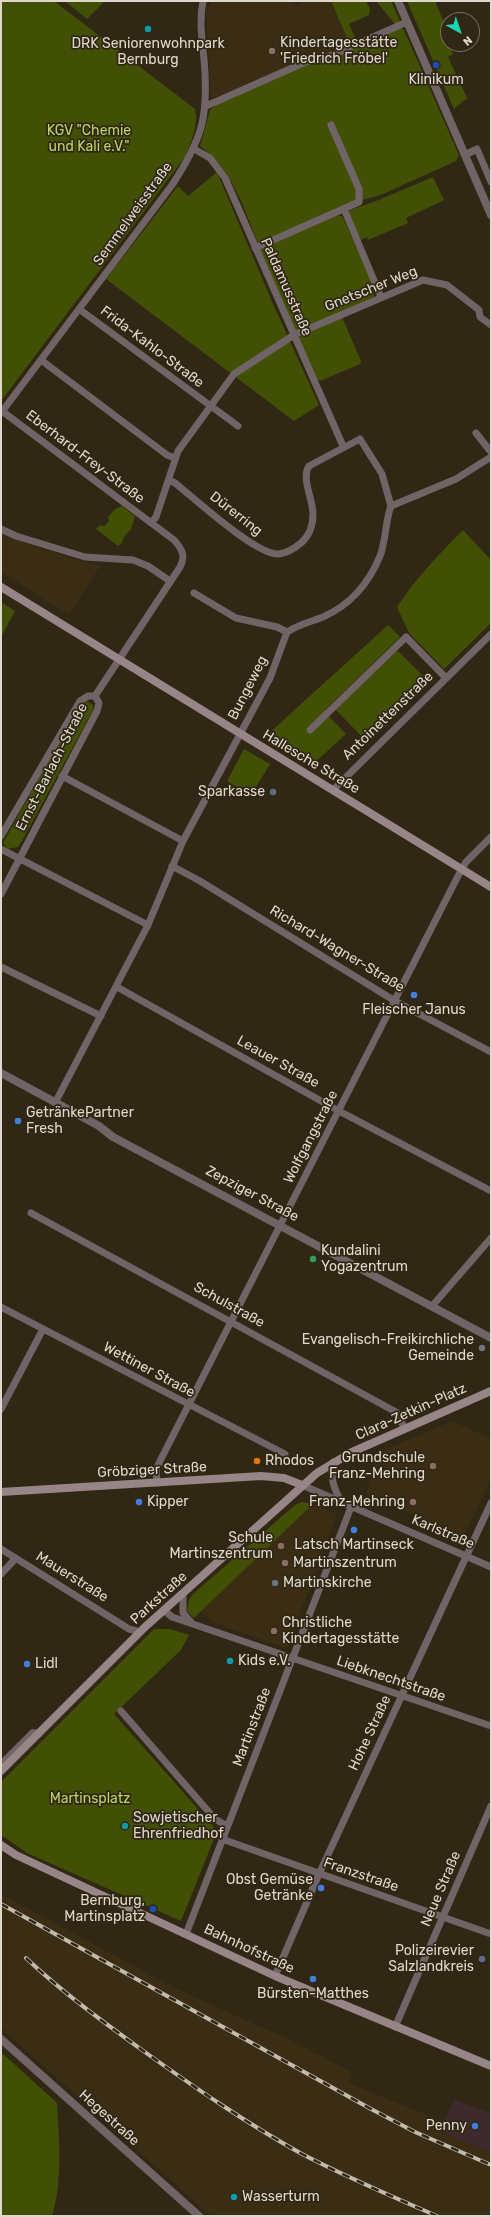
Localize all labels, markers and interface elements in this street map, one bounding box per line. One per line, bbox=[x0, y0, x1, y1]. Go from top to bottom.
north arrow bbox=[440, 12, 480, 52]
marker: DRK Seniorenwohnpark Bernburg bbox=[143, 24, 153, 34]
text: N bbox=[460, 33, 475, 48]
place label: Kindertagesstätte 'Friedrich Fröbel' bbox=[280, 35, 397, 68]
place label: DRK Seniorenwohnpark Bernburg bbox=[71, 36, 225, 68]
marker: Kindertagesstätte 'Friedrich Fröbel' bbox=[267, 46, 277, 56]
marker: Klinikum bbox=[431, 60, 441, 70]
place label: Klinikum bbox=[408, 72, 464, 88]
park label: KGV "Chemie und Kali e.V." bbox=[47, 123, 131, 156]
street label: Semmelweisstraße bbox=[90, 159, 176, 269]
street label: Paldamusstraße bbox=[257, 235, 315, 339]
street label: Gnetscher Weg bbox=[322, 263, 420, 315]
street label: Frida-Kahlo-Straße bbox=[97, 303, 207, 391]
street label: Eberhard-Frey-Straße bbox=[22, 407, 148, 507]
street label: Dürerring bbox=[206, 488, 266, 540]
street label: Bungeweg bbox=[225, 653, 271, 723]
street label: Antoinettenstraße bbox=[339, 668, 437, 764]
street label: Ernst-Barlach-Straße bbox=[13, 700, 91, 834]
street label: Hallesche Straße bbox=[259, 726, 363, 798]
place label: Sparkasse bbox=[198, 784, 265, 800]
marker: Sparkasse bbox=[268, 787, 278, 797]
street label: Richard-Wagner-Straße bbox=[267, 902, 407, 996]
marker: Fleischer Janus bbox=[409, 990, 419, 1000]
place label: Fleischer Janus bbox=[362, 1002, 466, 1018]
street label: Leauer Straße bbox=[234, 1032, 322, 1092]
street label: Wolfgangstraße bbox=[280, 1088, 342, 1186]
place label: GetränkePartner Fresh bbox=[26, 1105, 134, 1138]
marker: GetränkePartner Fresh bbox=[13, 1116, 23, 1126]
street label: Zepziger Straße bbox=[203, 1162, 301, 1226]
place label: Kundalini Yogazentrum bbox=[321, 1243, 408, 1276]
marker: Kundalini Yogazentrum bbox=[308, 1254, 318, 1264]
street label: Schulstraße bbox=[191, 1279, 267, 1331]
place label: Evangelisch-Freikirchliche Gemeinde bbox=[302, 1332, 474, 1364]
street label: Wettiner Straße bbox=[100, 1339, 198, 1401]
marker: Evangelisch-Freikirchliche Gemeinde bbox=[477, 1343, 487, 1353]
street label: Clara-Zetkin-Platz bbox=[353, 1380, 469, 1444]
place label: Grundschule Franz-Mehring bbox=[329, 1450, 425, 1482]
place label: Rhodos bbox=[265, 1453, 314, 1469]
marker: Rhodos bbox=[252, 1456, 262, 1466]
street label: Gröbziger Straße bbox=[97, 1459, 207, 1481]
marker: Grundschule Franz-Mehring bbox=[428, 1461, 438, 1471]
place label: Kipper bbox=[147, 1494, 189, 1510]
place label: Franz-Mehring bbox=[309, 1494, 405, 1510]
marker: Kipper bbox=[134, 1497, 144, 1507]
marker: Franz-Mehring bbox=[408, 1497, 418, 1507]
street label: Karlstraße bbox=[409, 1511, 477, 1553]
marker: Latsch Martinseck bbox=[349, 1525, 359, 1535]
place label: Schule Martinszentrum bbox=[169, 1530, 273, 1562]
place label: Latsch Martinseck bbox=[294, 1537, 414, 1553]
marker: Schule Martinszentrum bbox=[276, 1541, 286, 1551]
street label: Mauerstraße bbox=[33, 1548, 111, 1606]
place label: Martinszentrum bbox=[293, 1555, 397, 1571]
marker: Martinszentrum bbox=[280, 1558, 290, 1568]
street label: Parkstraße bbox=[127, 1568, 191, 1628]
place label: Martinskirche bbox=[283, 1575, 372, 1591]
marker: Martinskirche bbox=[270, 1578, 280, 1588]
place label: Christliche Kindertagesstätte bbox=[282, 1615, 399, 1648]
marker: Christliche Kindertagesstätte bbox=[269, 1626, 279, 1636]
street label: Liebknechtstraße bbox=[334, 1652, 448, 1706]
place label: Kids e.V. bbox=[238, 1653, 291, 1669]
place label: Lidl bbox=[35, 1656, 58, 1672]
marker: Kids e.V. bbox=[225, 1656, 235, 1666]
marker: Lidl bbox=[22, 1659, 32, 1669]
street label: Martinstraße bbox=[229, 1685, 275, 1769]
street label: Hohe Straße bbox=[345, 1693, 395, 1773]
park label: Martinsplatz bbox=[50, 1791, 130, 1807]
place label: Sowjetischer Ehrenfriedhof bbox=[133, 1810, 224, 1842]
marker: Sowjetischer Ehrenfriedhof bbox=[120, 1821, 130, 1831]
street label: Neue Straße bbox=[418, 1849, 464, 1929]
street label: Franzstraße bbox=[321, 1854, 401, 1896]
place label: Obst Gemüse Getränke bbox=[226, 1872, 313, 1904]
marker: Obst Gemüse Getränke bbox=[316, 1883, 326, 1893]
place label: Bernburg, Martinsplatz bbox=[64, 1893, 145, 1926]
marker: Bernburg, Martinsplatz bbox=[148, 1904, 158, 1914]
street label: Bahnhofstraße bbox=[201, 1921, 297, 1977]
place label: Polizeirevier Salzlandkreis bbox=[388, 1943, 474, 1976]
marker: Polizeirevier Salzlandkreis bbox=[477, 1954, 487, 1964]
marker: Bürsten-Matthes bbox=[308, 1974, 318, 1984]
place label: Bürsten-Matthes bbox=[257, 1986, 369, 2002]
street label: Hegestraße bbox=[75, 2086, 143, 2150]
place label: Penny bbox=[426, 2118, 467, 2134]
marker: Penny bbox=[470, 2121, 480, 2131]
place label: Wasserturm bbox=[242, 2189, 320, 2205]
marker: Wasserturm bbox=[229, 2192, 239, 2202]

